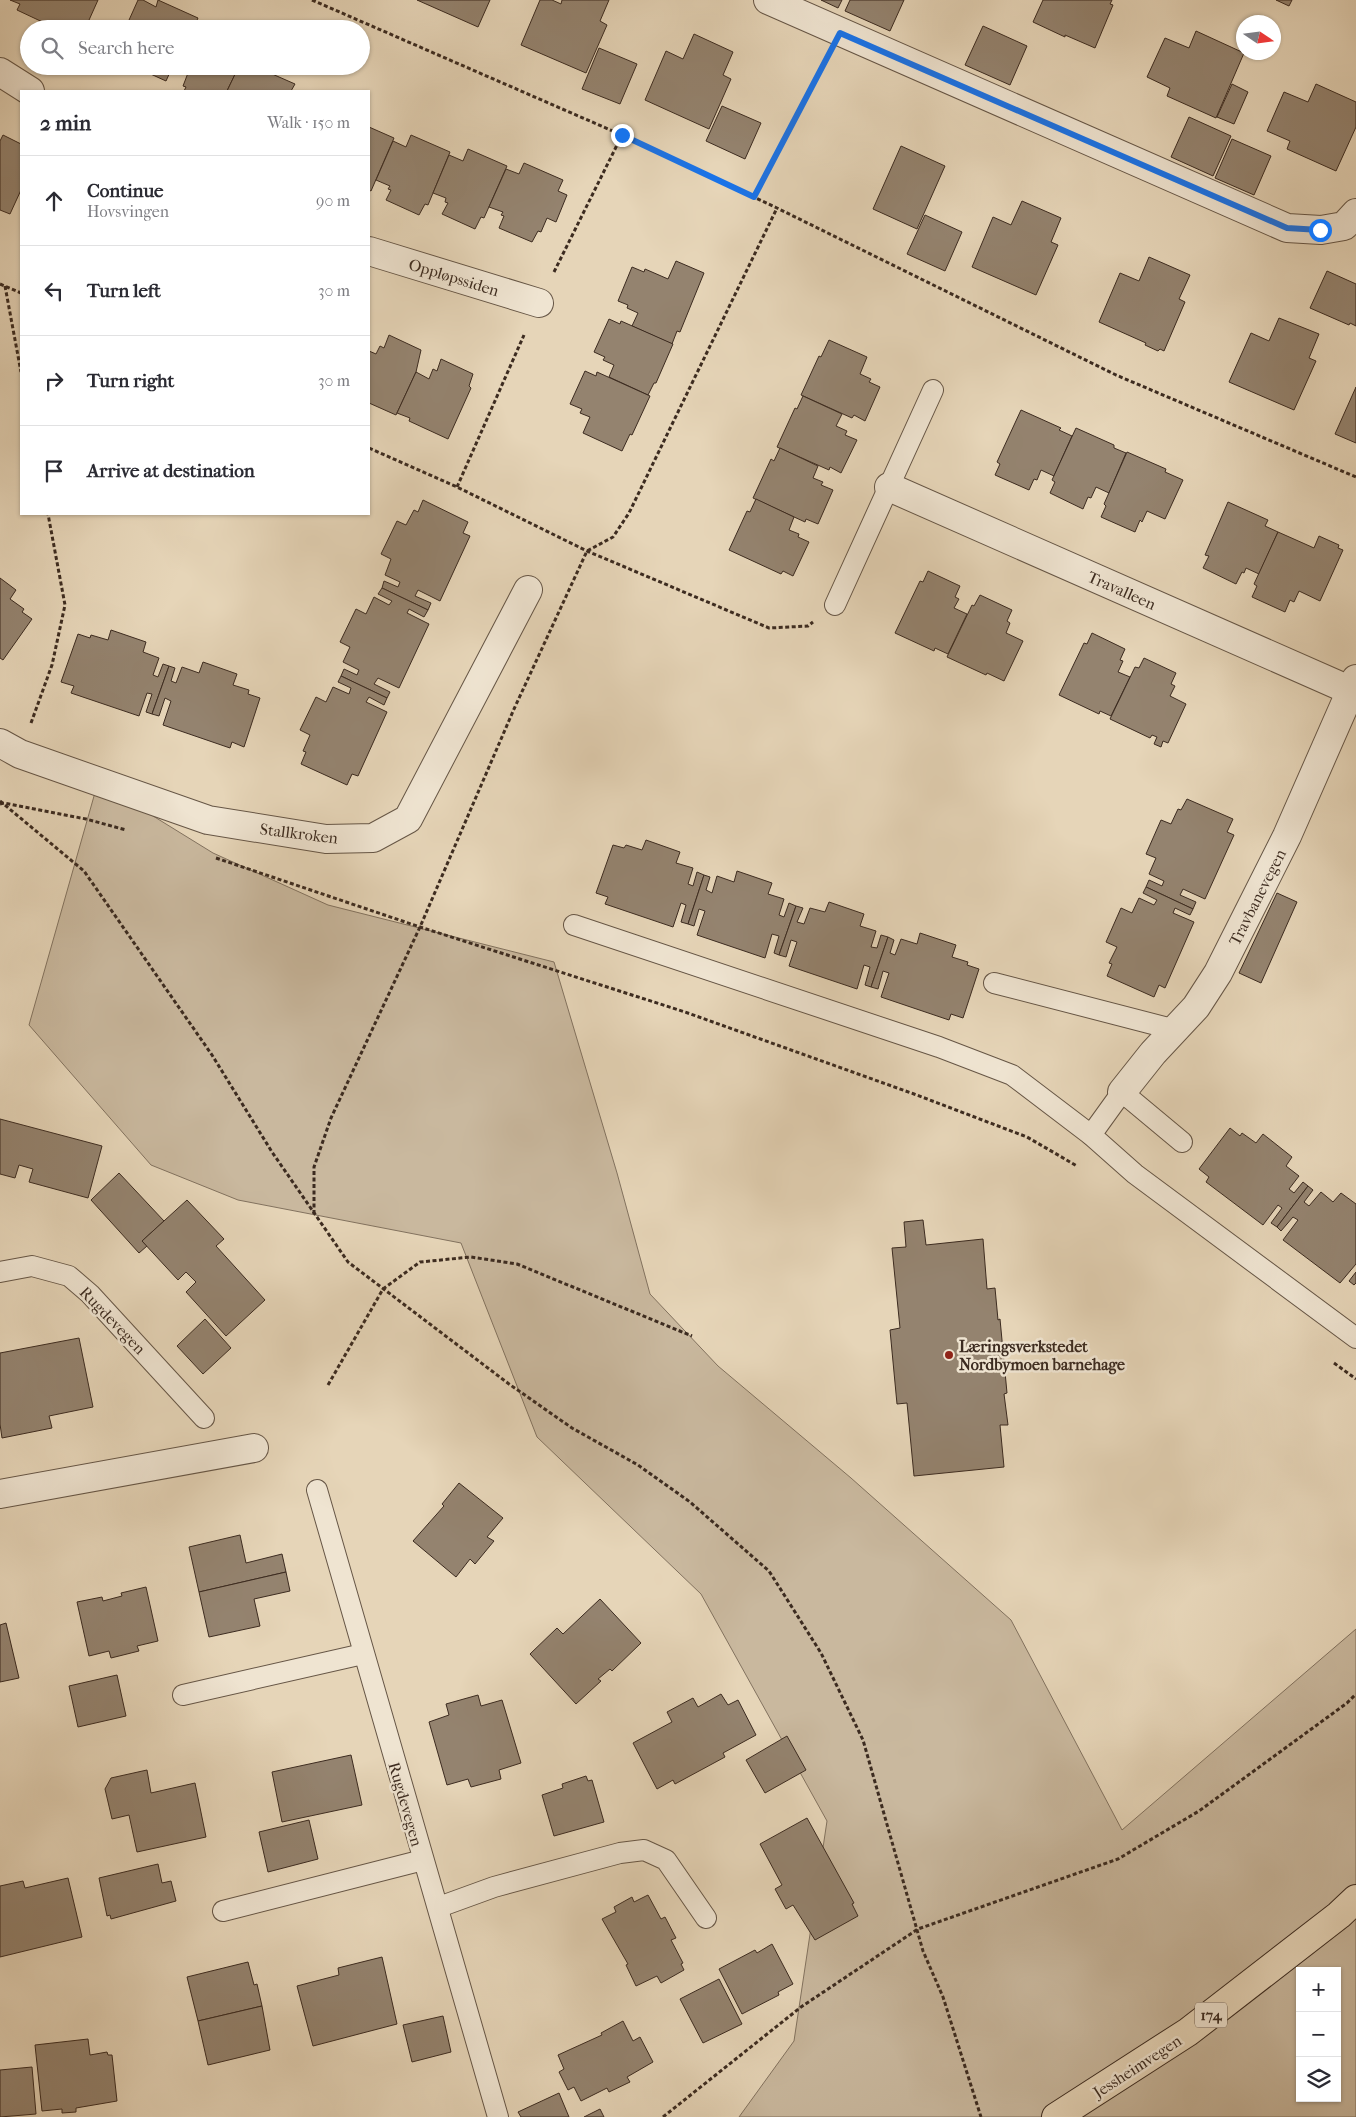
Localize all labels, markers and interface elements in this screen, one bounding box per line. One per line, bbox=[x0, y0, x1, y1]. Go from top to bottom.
north arrow bbox=[1236, 15, 1281, 60]
search box bbox=[20, 20, 370, 75]
icon: search bbox=[38, 34, 66, 62]
text: Search here bbox=[78, 37, 174, 59]
text: 2 min bbox=[40, 111, 91, 135]
text: Walk · 150 m bbox=[267, 113, 350, 132]
route end bbox=[611, 124, 634, 147]
text: Continue bbox=[87, 180, 163, 202]
icon: ahead bbox=[40, 187, 68, 215]
text: 90 m bbox=[316, 191, 350, 210]
text: Hovsvingen bbox=[87, 202, 169, 221]
route start bbox=[1309, 219, 1332, 242]
street label: Oppløpssiden bbox=[406, 255, 502, 300]
icon: left bbox=[40, 277, 68, 305]
text: Turn left bbox=[87, 280, 161, 302]
text: 30 m bbox=[318, 281, 350, 300]
icon: right bbox=[40, 367, 68, 395]
text: Turn right bbox=[87, 370, 174, 392]
text: 30 m bbox=[318, 371, 350, 390]
icon: arrive bbox=[40, 457, 68, 485]
text: Arrive at destination bbox=[87, 460, 255, 482]
street label: Travalleen bbox=[1085, 567, 1160, 614]
street label: Stallkroken bbox=[259, 819, 340, 848]
street label: Travbanevegen bbox=[1225, 845, 1290, 949]
street label: Rugdevegen bbox=[76, 1283, 150, 1359]
place label: Læringsverkstedet Nordbymoen barnehage bbox=[959, 1337, 1125, 1375]
marker: Læringsverkstedet Nordbymoen barnehage bbox=[943, 1349, 955, 1361]
street label: Rugdevegen bbox=[384, 1760, 427, 1849]
map controls bbox=[1296, 1967, 1341, 2102]
button: + bbox=[1296, 1967, 1341, 2012]
road number: 174 bbox=[1195, 2002, 1227, 2028]
button: − bbox=[1296, 2012, 1341, 2057]
street label: Jessheimvegen bbox=[1088, 2030, 1186, 2103]
button: layers bbox=[1296, 2057, 1341, 2102]

